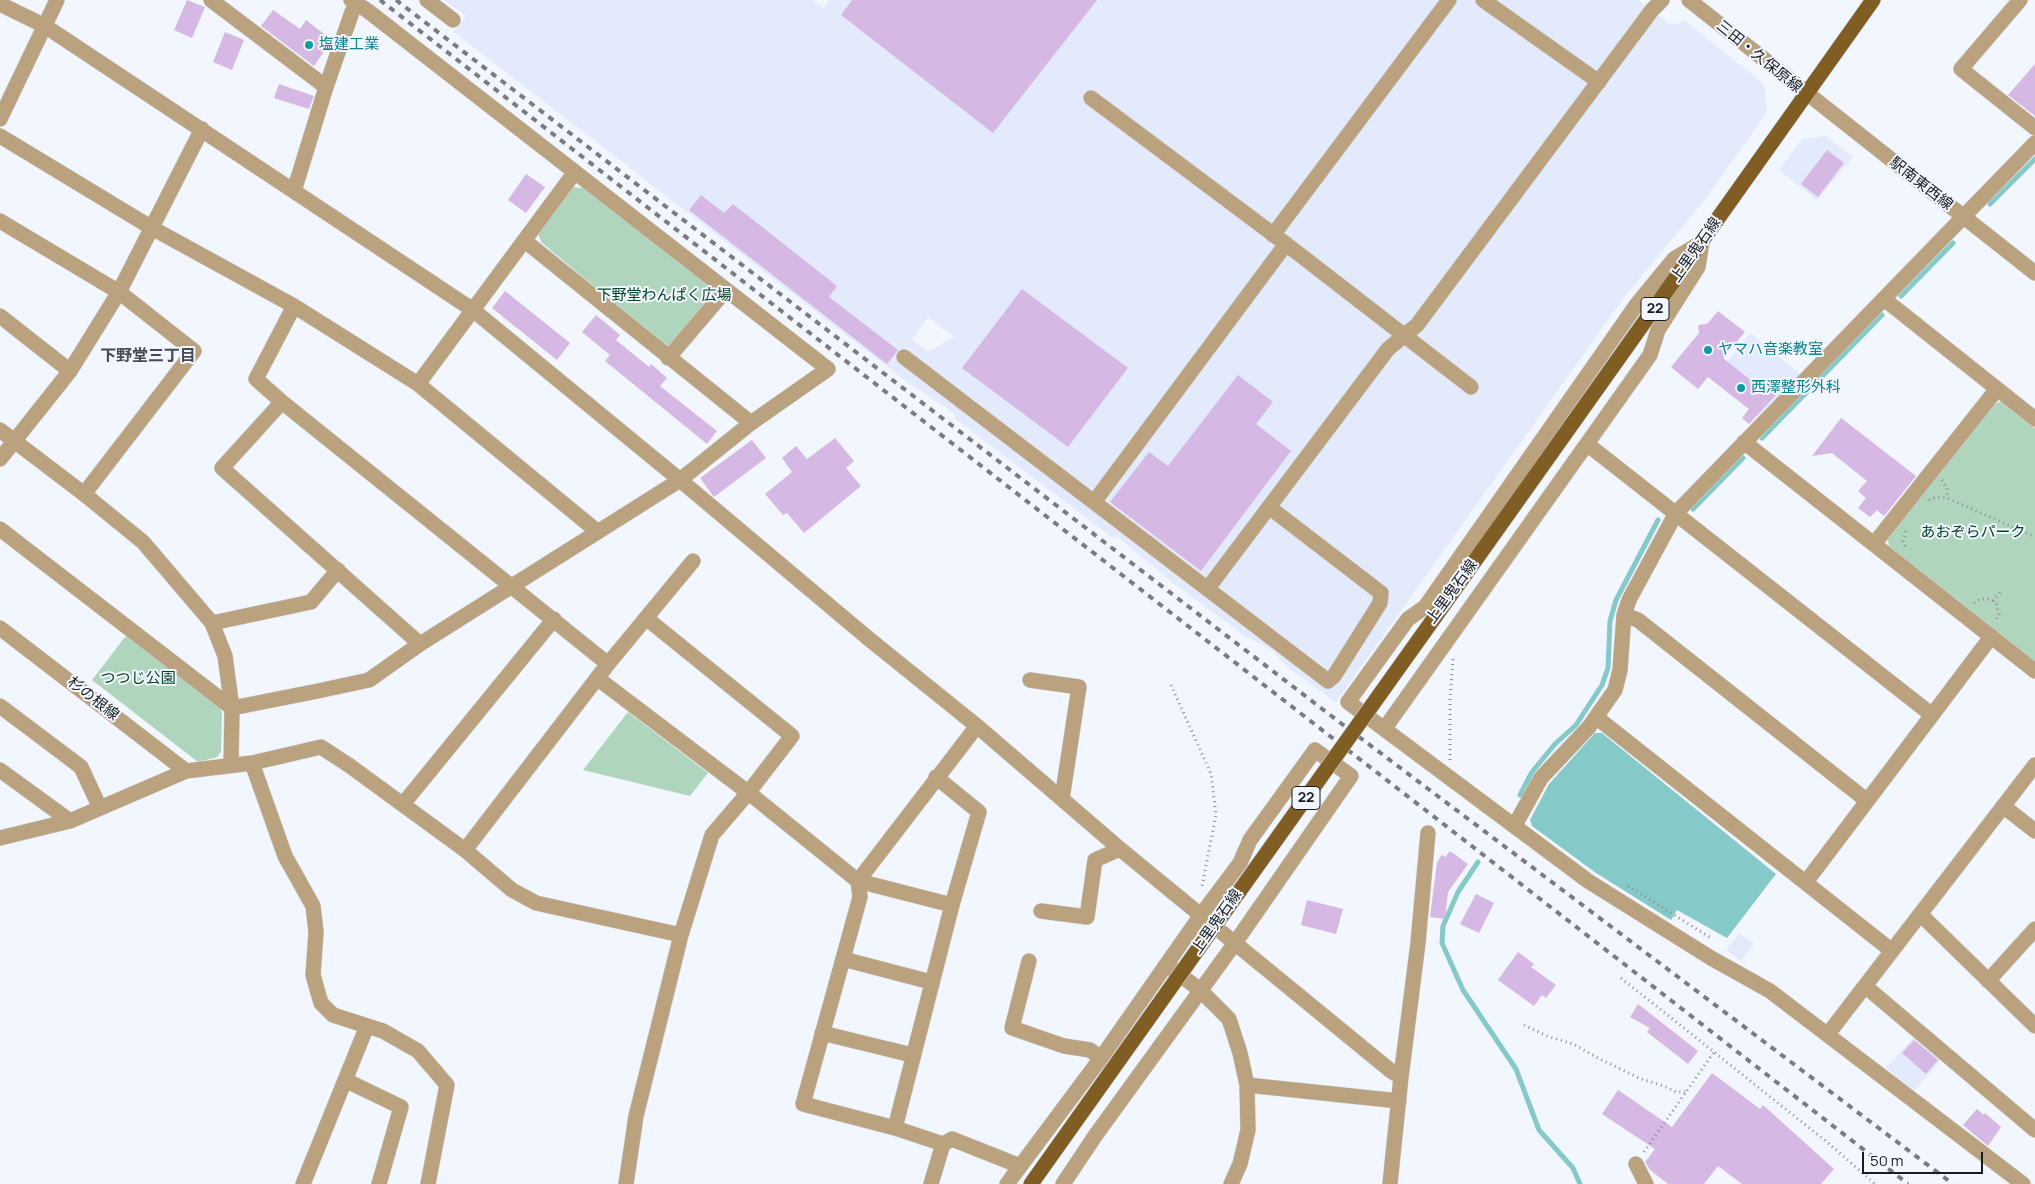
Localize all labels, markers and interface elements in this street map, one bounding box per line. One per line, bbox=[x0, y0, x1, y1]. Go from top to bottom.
street label: 三田・久保原線 bbox=[1713, 17, 1805, 97]
place label: 塩建工業 bbox=[319, 36, 379, 54]
marker: 塩建工業 bbox=[303, 39, 315, 51]
street label: 駅南東西線 bbox=[1886, 154, 1956, 214]
street label: 上里鬼石線 bbox=[1667, 214, 1725, 286]
park label: 下野堂わんぱく広場 bbox=[597, 287, 731, 305]
road number: 22 bbox=[1641, 298, 1669, 320]
place label: ヤマハ音楽教室 bbox=[1718, 341, 1823, 359]
marker: ヤマハ音楽教室 bbox=[1702, 344, 1714, 356]
district label: 下野堂三丁目 bbox=[100, 347, 196, 367]
place label: 西澤整形外科 bbox=[1751, 379, 1841, 397]
marker: 西澤整形外科 bbox=[1735, 382, 1747, 394]
park label: あおぞらパーク bbox=[1921, 524, 2025, 542]
street label: 上里鬼石線 bbox=[1423, 556, 1481, 628]
park label: つつじ公園 bbox=[101, 670, 175, 688]
street label: 杉の根線 bbox=[64, 673, 122, 725]
road number: 22 bbox=[1292, 786, 1320, 810]
street label: 上里鬼石線 bbox=[1188, 886, 1246, 958]
scale bar bbox=[1865, 1142, 1986, 1174]
text: 50 m bbox=[1870, 1150, 1904, 1171]

